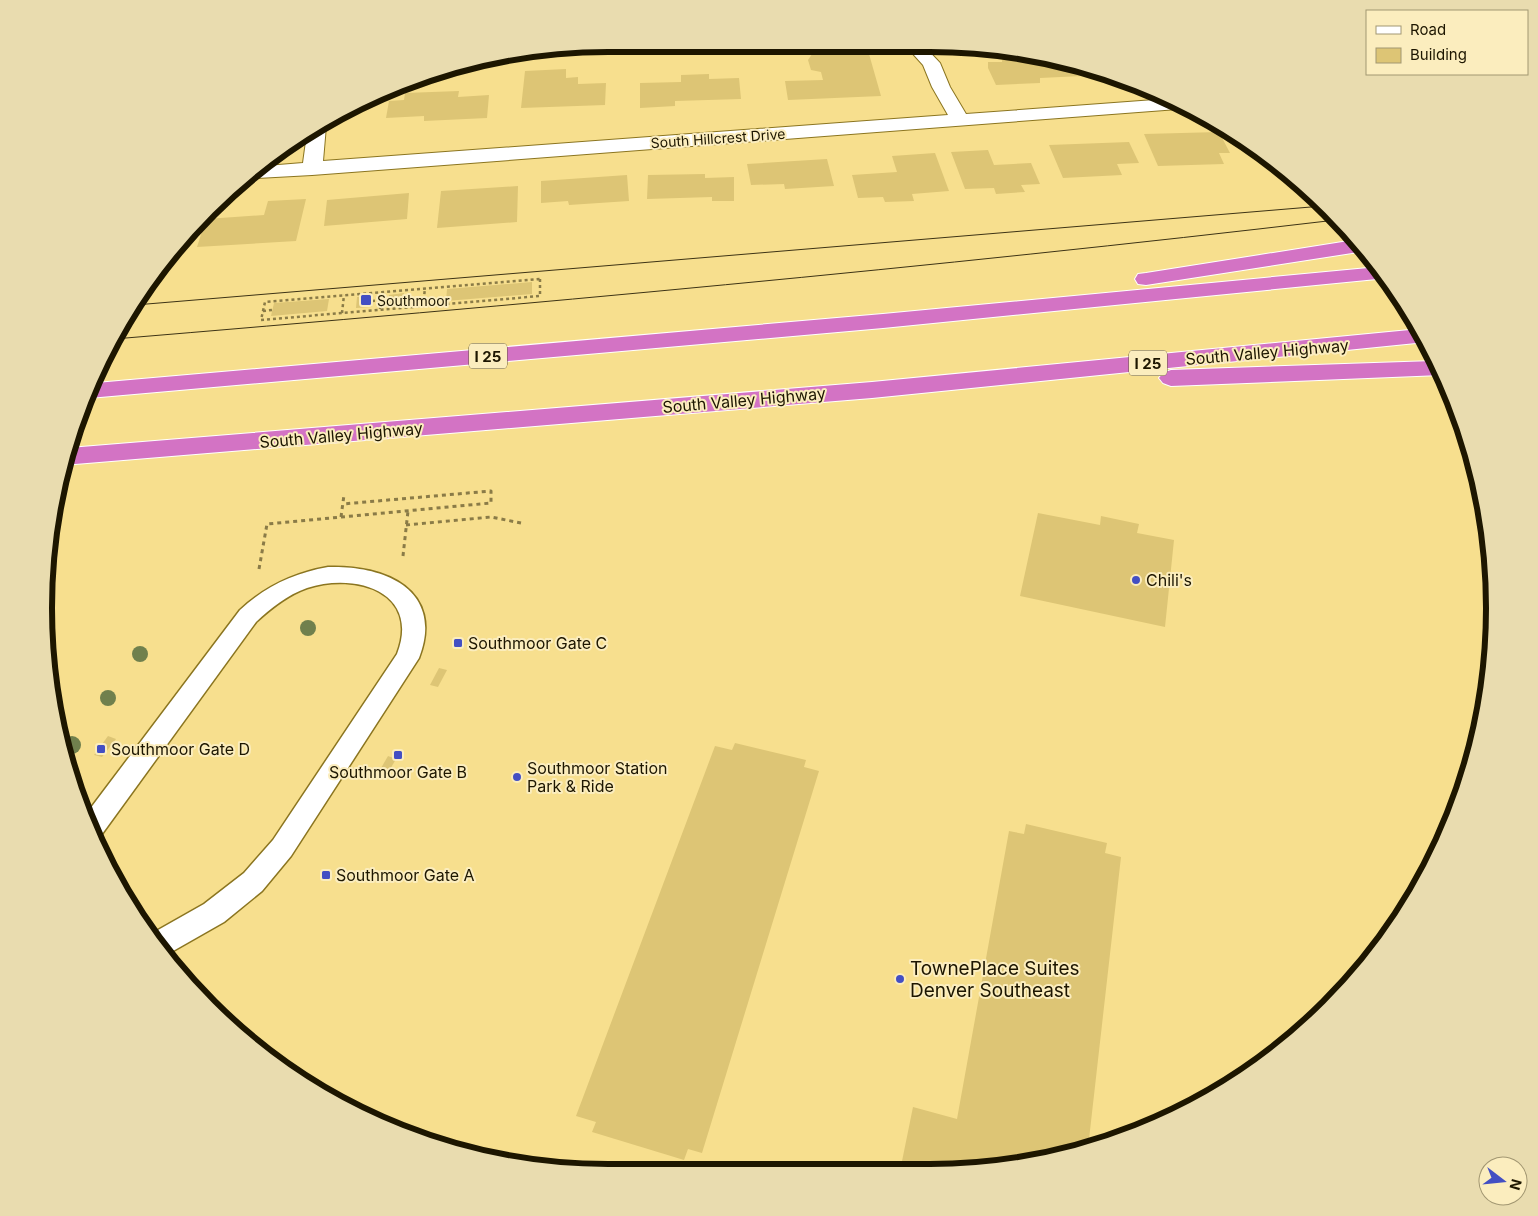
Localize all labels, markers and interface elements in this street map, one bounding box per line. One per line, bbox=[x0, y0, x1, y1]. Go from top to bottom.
legend bbox=[1366, 10, 1528, 75]
text: Road bbox=[1410, 20, 1446, 39]
text: Building bbox=[1410, 45, 1467, 64]
street label: South Hillcrest Drive bbox=[650, 125, 786, 151]
place label: Southmoor bbox=[377, 292, 450, 309]
marker: Southmoor bbox=[359, 293, 373, 307]
street label: South Valley Highway bbox=[1185, 335, 1349, 369]
road number: I 25 bbox=[469, 344, 507, 368]
road number: I 25 bbox=[1129, 350, 1167, 376]
street label: South Valley Highway bbox=[662, 383, 826, 417]
street label: South Valley Highway bbox=[259, 418, 423, 452]
place label: Chili's bbox=[1146, 570, 1192, 590]
marker: Chili's bbox=[1130, 574, 1142, 586]
place label: Southmoor Gate C bbox=[468, 633, 607, 653]
marker: Southmoor Gate C bbox=[452, 637, 464, 649]
place label: Southmoor Gate D bbox=[111, 739, 250, 759]
marker: Southmoor Gate D bbox=[95, 743, 107, 755]
marker: Southmoor Gate B bbox=[392, 749, 404, 761]
place label: Southmoor Station Park & Ride bbox=[527, 758, 667, 796]
place label: Southmoor Gate B bbox=[329, 762, 467, 782]
marker: Southmoor Station Park & Ride bbox=[511, 771, 523, 783]
place label: Southmoor Gate A bbox=[336, 865, 475, 885]
marker: Southmoor Gate A bbox=[320, 869, 332, 881]
place label: TownePlace Suites Denver Southeast bbox=[910, 957, 1080, 1002]
marker: TownePlace Suites Denver Southeast bbox=[894, 973, 906, 985]
north arrow bbox=[1478, 1156, 1528, 1206]
text: N bbox=[1506, 1177, 1526, 1192]

